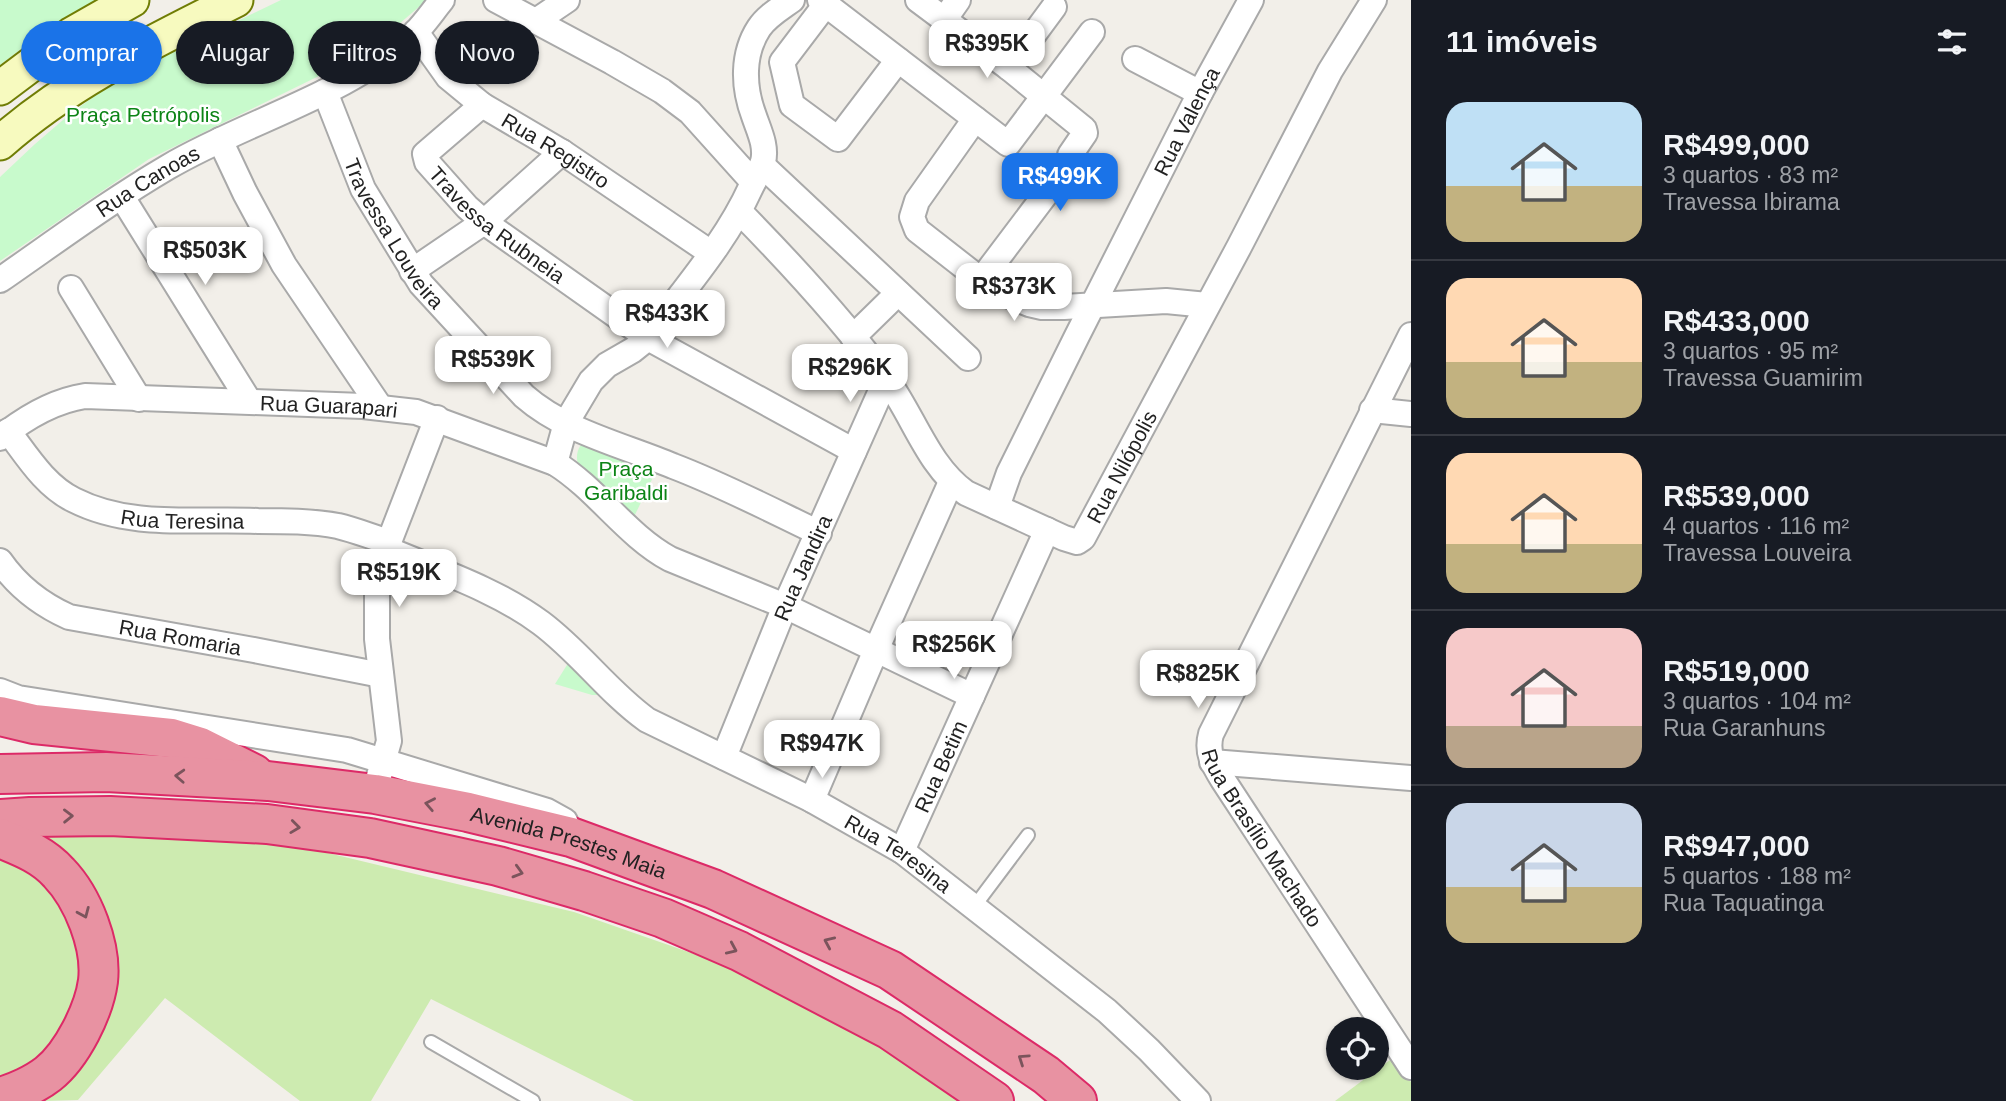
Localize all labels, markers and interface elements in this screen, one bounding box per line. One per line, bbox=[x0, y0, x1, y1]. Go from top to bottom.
pin: R$395K bbox=[930, 20, 1044, 80]
chip: Comprar bbox=[21, 21, 162, 84]
chip: Alugar bbox=[176, 21, 294, 84]
chip: Filtros bbox=[308, 21, 421, 84]
chip: Novo bbox=[435, 21, 539, 84]
icon: filters bbox=[1933, 23, 1971, 61]
text: 11 imóveis bbox=[1446, 25, 1598, 58]
text: R$395K bbox=[945, 30, 1029, 56]
street label: Rua Valença bbox=[1149, 63, 1224, 179]
park label: Praça Petrópolis bbox=[66, 103, 220, 126]
street label: Rua Registro bbox=[498, 108, 614, 193]
text: R$499,000 bbox=[1663, 128, 1810, 161]
icon: home bbox=[1502, 130, 1586, 214]
street label: Rua Canoas bbox=[92, 141, 203, 221]
pin: R$499K bbox=[1003, 154, 1117, 213]
street label: Travessa Louveira bbox=[341, 155, 449, 313]
street label: Travessa Rubneia bbox=[425, 162, 570, 287]
text: 3 quartos · 83 m² bbox=[1663, 162, 1838, 188]
text: R$499K bbox=[1018, 163, 1102, 189]
text: Travessa Ibirama bbox=[1663, 189, 1840, 215]
pin: R$503K bbox=[148, 228, 262, 287]
text: R$503K bbox=[163, 237, 247, 263]
pin: R$373K bbox=[957, 264, 1071, 323]
text: R$373K bbox=[972, 273, 1056, 299]
pin: R$433K bbox=[610, 290, 724, 350]
text: R$433K bbox=[625, 300, 709, 326]
text: R$433,000 bbox=[1663, 304, 1810, 337]
icon: home bbox=[1502, 306, 1586, 390]
pin: R$539K bbox=[436, 336, 550, 396]
text: 3 quartos · 95 m² bbox=[1663, 338, 1838, 364]
pin: R$296K bbox=[793, 344, 907, 404]
text: R$539K bbox=[451, 346, 535, 372]
text: R$296K bbox=[808, 354, 892, 380]
text: Travessa Guamirim bbox=[1663, 365, 1863, 391]
street label: Rua Guarapari bbox=[260, 391, 399, 421]
street label: Rua Nilópolis bbox=[1082, 407, 1161, 527]
park label: Praça Garibaldi bbox=[584, 457, 668, 504]
text: R$539,000 bbox=[1663, 479, 1810, 512]
icon: home bbox=[1502, 481, 1586, 565]
street label: Rua Teresina bbox=[119, 504, 245, 532]
street label: Rua Jandira bbox=[769, 511, 836, 624]
text: 4 quartos · 116 m² bbox=[1663, 513, 1849, 539]
text: Travessa Louveira bbox=[1663, 540, 1851, 566]
pin: R$519K bbox=[342, 550, 456, 609]
text: R$519K bbox=[357, 559, 441, 585]
street label: Rua Romaria bbox=[117, 615, 244, 659]
pin: R$256K bbox=[897, 622, 1011, 681]
text: R$256K bbox=[912, 631, 996, 657]
pin: R$825K bbox=[1141, 650, 1255, 710]
text: R$519,000 bbox=[1663, 654, 1810, 687]
icon: home bbox=[1502, 656, 1586, 740]
text: R$825K bbox=[1156, 660, 1240, 686]
text: 3 quartos · 104 m² bbox=[1663, 688, 1851, 714]
text: Rua Garanhuns bbox=[1663, 715, 1825, 741]
street label: Rua Betim bbox=[910, 717, 971, 816]
pin: R$947K bbox=[765, 720, 879, 780]
text: R$947K bbox=[780, 730, 864, 756]
street label: Rua Brasílio Machado bbox=[1198, 746, 1327, 931]
one-way arrow bbox=[174, 769, 185, 784]
one-way arrow bbox=[424, 798, 436, 813]
street label: Avenida Prestes Maia bbox=[468, 802, 670, 883]
one-way arrow bbox=[63, 808, 74, 824]
street label: Rua Teresina bbox=[841, 810, 956, 897]
one-way arrow bbox=[289, 820, 301, 835]
text: R$947,000 bbox=[1663, 829, 1810, 862]
icon: home bbox=[1502, 831, 1586, 915]
text: 5 quartos · 188 m² bbox=[1663, 863, 1851, 889]
one-way arrow bbox=[512, 864, 524, 878]
text: Rua Taquatinga bbox=[1663, 890, 1824, 916]
one-way arrow bbox=[76, 906, 90, 918]
one-way arrow bbox=[824, 936, 836, 950]
one-way arrow bbox=[725, 941, 737, 955]
map controls bbox=[1326, 1017, 1389, 1080]
button: locate bbox=[1326, 1017, 1389, 1080]
one-way arrow bbox=[1018, 1055, 1031, 1067]

